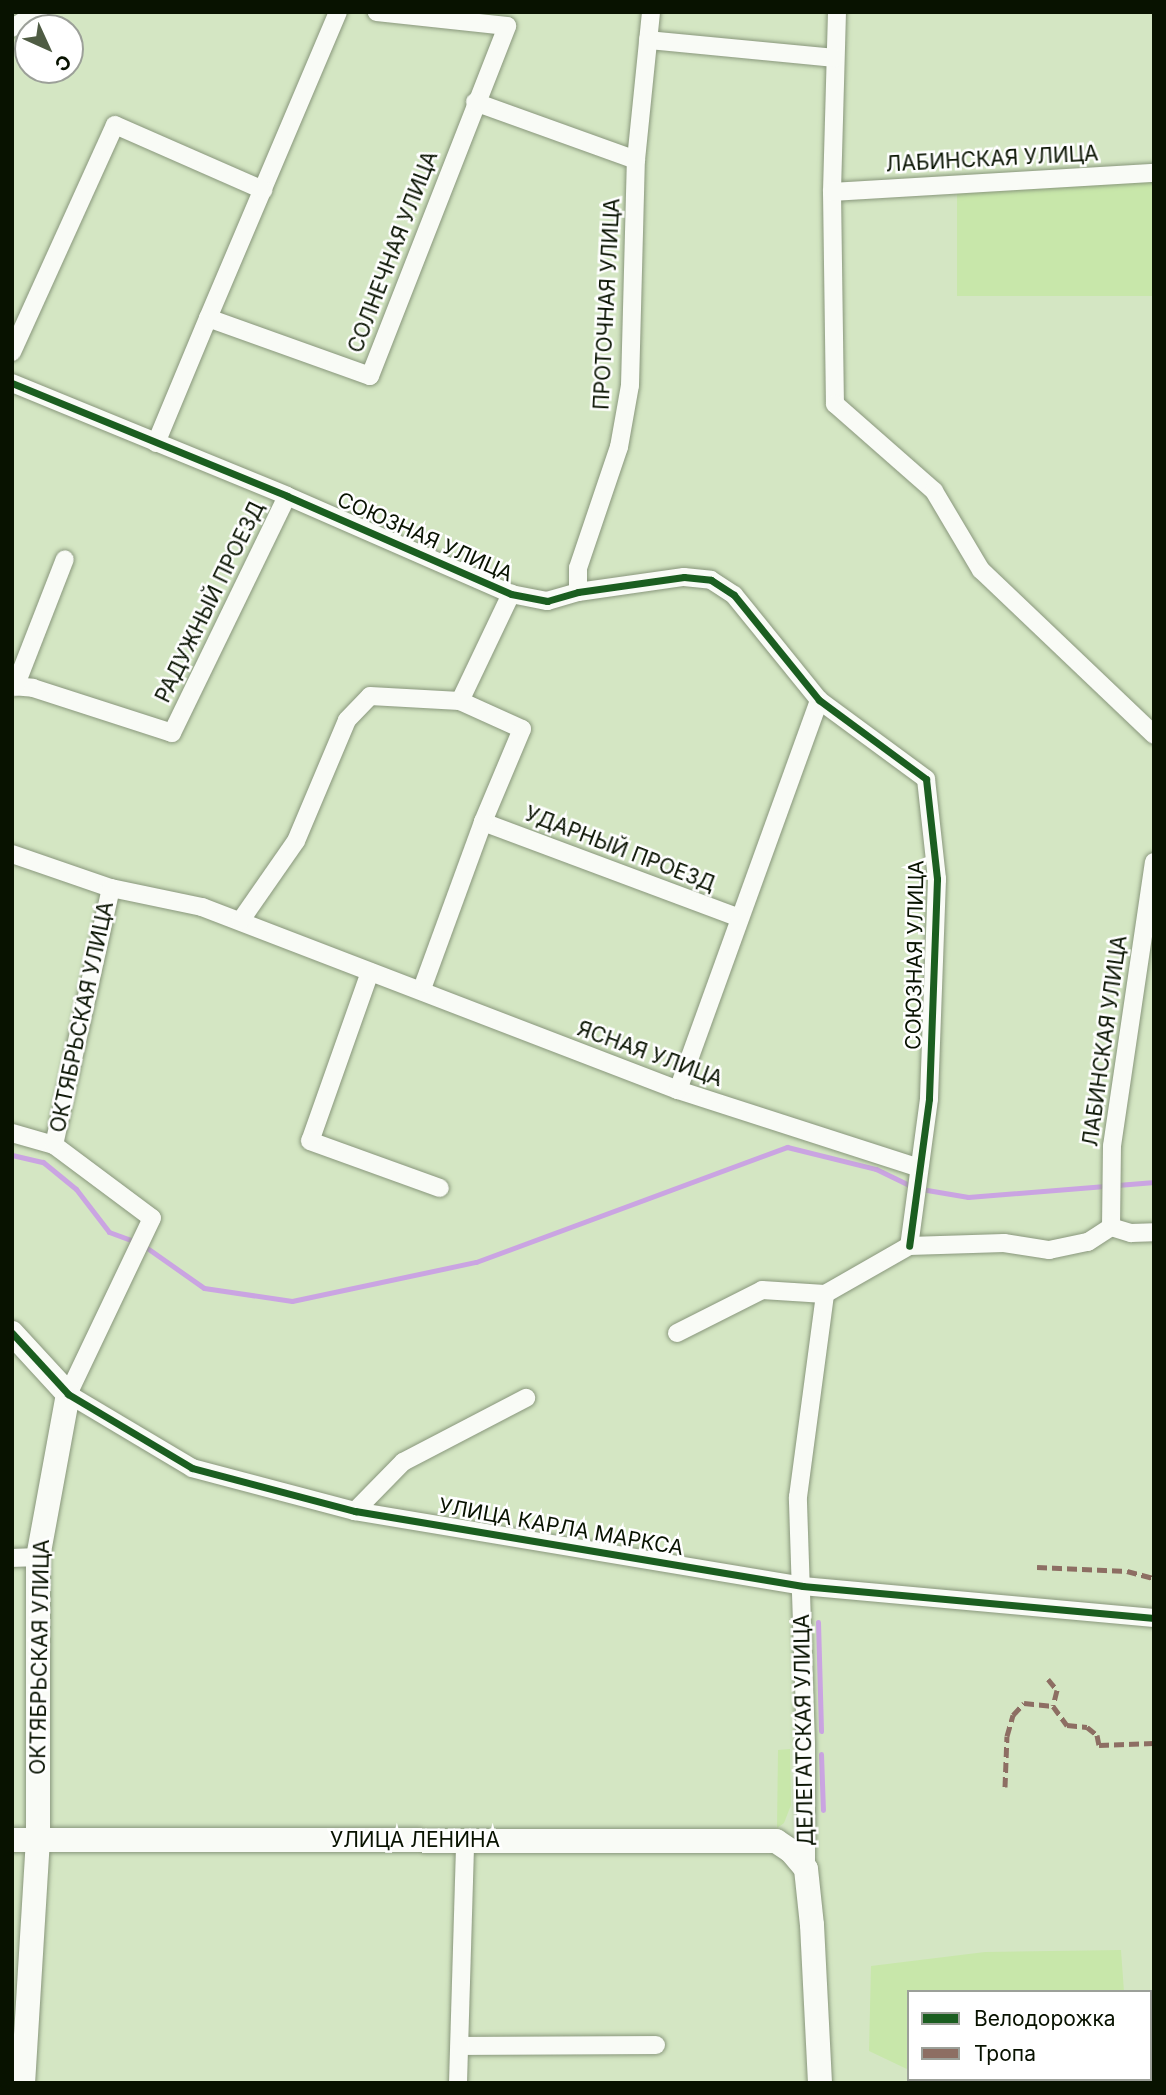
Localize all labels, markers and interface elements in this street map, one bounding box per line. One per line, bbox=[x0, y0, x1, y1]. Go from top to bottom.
north arrow bbox=[14, 14, 84, 84]
text: С bbox=[50, 50, 76, 76]
street label: ЛАБИНСКАЯ УЛИЦА bbox=[885, 141, 1099, 177]
street label: СОЛНЕЧНАЯ УЛИЦА bbox=[343, 148, 443, 356]
street label: ПРОТОЧНАЯ УЛИЦА bbox=[589, 197, 625, 411]
street label: СОЮЗНАЯ УЛИЦА bbox=[333, 487, 517, 587]
street label: РАДУЖНЫЙ ПРОЕЗД bbox=[150, 497, 270, 707]
street label: УДАРНЫЙ ПРОЕЗД bbox=[521, 801, 719, 897]
street label: СОЮЗНАЯ УЛИЦА bbox=[901, 860, 929, 1050]
street label: ОКТЯБРЬСКАЯ УЛИЦА bbox=[45, 899, 119, 1135]
street label: ЛАБИНСКАЯ УЛИЦА bbox=[1078, 934, 1132, 1148]
street label: ЯСНАЯ УЛИЦА bbox=[574, 1016, 726, 1092]
street label: УЛИЦА КАРЛА МАРКСА bbox=[437, 1493, 685, 1561]
street label: ОКТЯБРЬСКАЯ УЛИЦА bbox=[25, 1539, 55, 1775]
street label: ДЕЛЕГАТСКАЯ УЛИЦА bbox=[789, 1614, 819, 1846]
street label: УЛИЦА ЛЕНИНА bbox=[330, 1827, 500, 1853]
legend bbox=[907, 1990, 1152, 2081]
text: Велодорожка bbox=[974, 2006, 1116, 2031]
text: Тропа bbox=[974, 2041, 1036, 2066]

